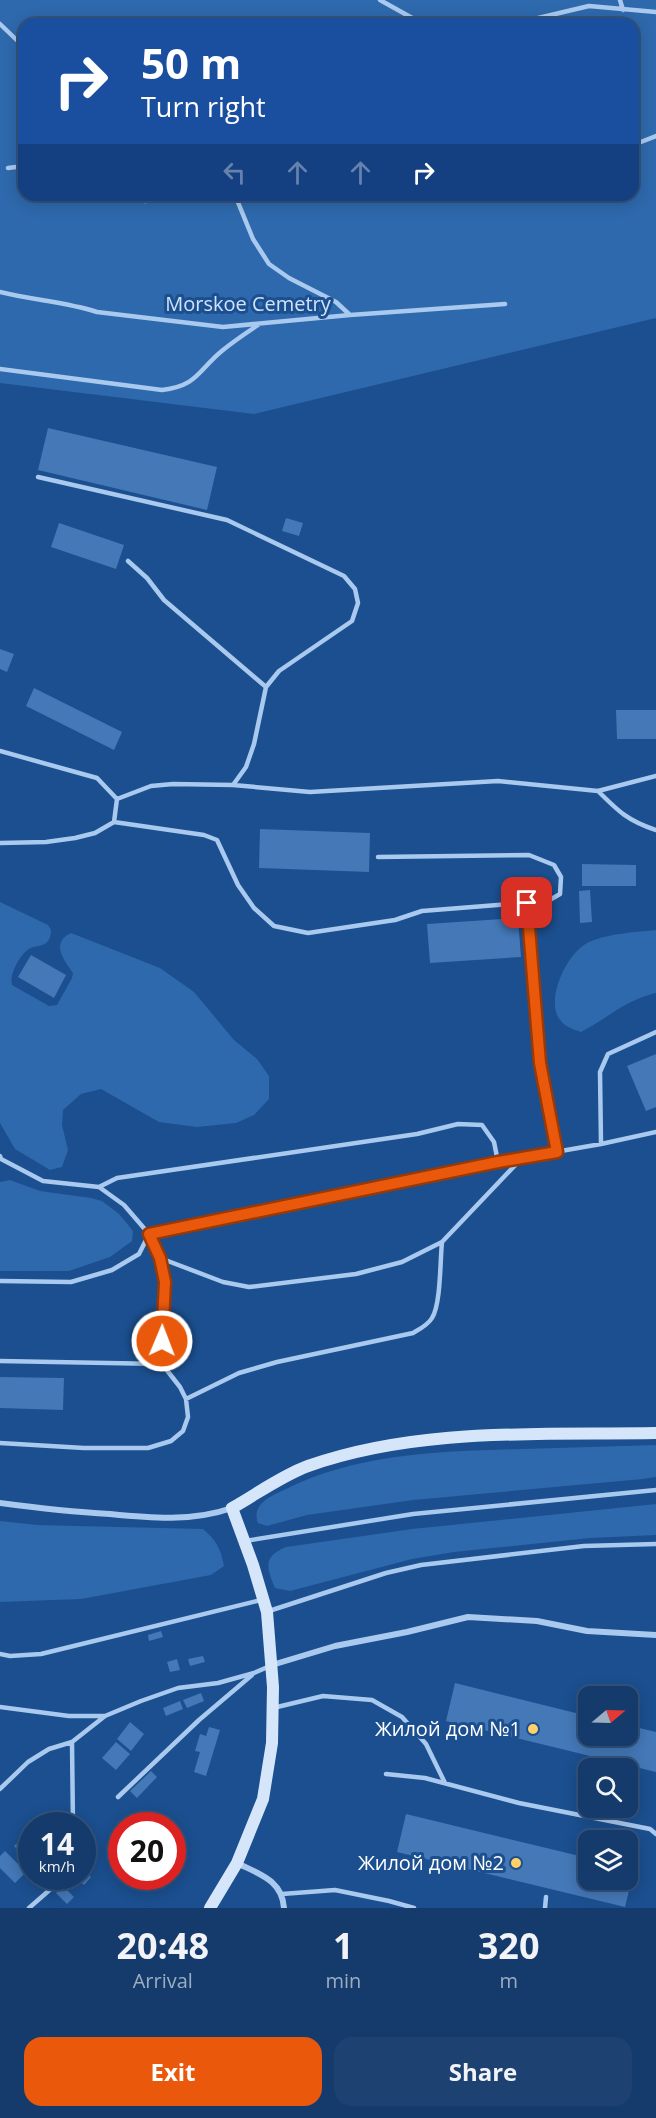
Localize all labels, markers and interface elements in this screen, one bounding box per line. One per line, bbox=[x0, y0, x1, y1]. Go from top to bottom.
text: 50 m bbox=[141, 34, 241, 91]
icon: right bbox=[42, 42, 120, 120]
text: Turn right bbox=[141, 88, 266, 125]
icon: left bbox=[218, 156, 251, 189]
icon: ahead bbox=[281, 156, 314, 189]
icon: ahead bbox=[344, 156, 377, 189]
icon: right bbox=[407, 156, 440, 189]
park label: Morskoe Cemetry bbox=[165, 290, 332, 317]
pin bbox=[501, 877, 552, 928]
icon: arrive bbox=[510, 886, 543, 919]
position arrow bbox=[130, 1309, 194, 1373]
north arrow bbox=[578, 1686, 638, 1746]
map controls bbox=[578, 1686, 638, 1890]
place label: Жилой дом №1 bbox=[375, 1715, 521, 1742]
marker: Жилой дом №1 bbox=[526, 1722, 540, 1736]
button: search bbox=[578, 1758, 638, 1818]
speed limit sign: 20 bbox=[108, 1812, 186, 1890]
text: 14 bbox=[40, 1823, 74, 1864]
button: layers bbox=[578, 1830, 638, 1890]
place label: Жилой дом №2 bbox=[358, 1849, 504, 1876]
text: km/h bbox=[39, 1856, 75, 1876]
marker: Жилой дом №2 bbox=[509, 1856, 523, 1870]
text: 20:48 bbox=[116, 1921, 209, 1970]
text: 1 bbox=[333, 1921, 354, 1970]
text: 320 bbox=[478, 1921, 540, 1970]
text: Arrival bbox=[133, 1967, 193, 1994]
text: min bbox=[325, 1967, 361, 1994]
text: m bbox=[499, 1967, 518, 1994]
button: Exit bbox=[24, 2037, 322, 2106]
button: Share bbox=[334, 2037, 632, 2106]

